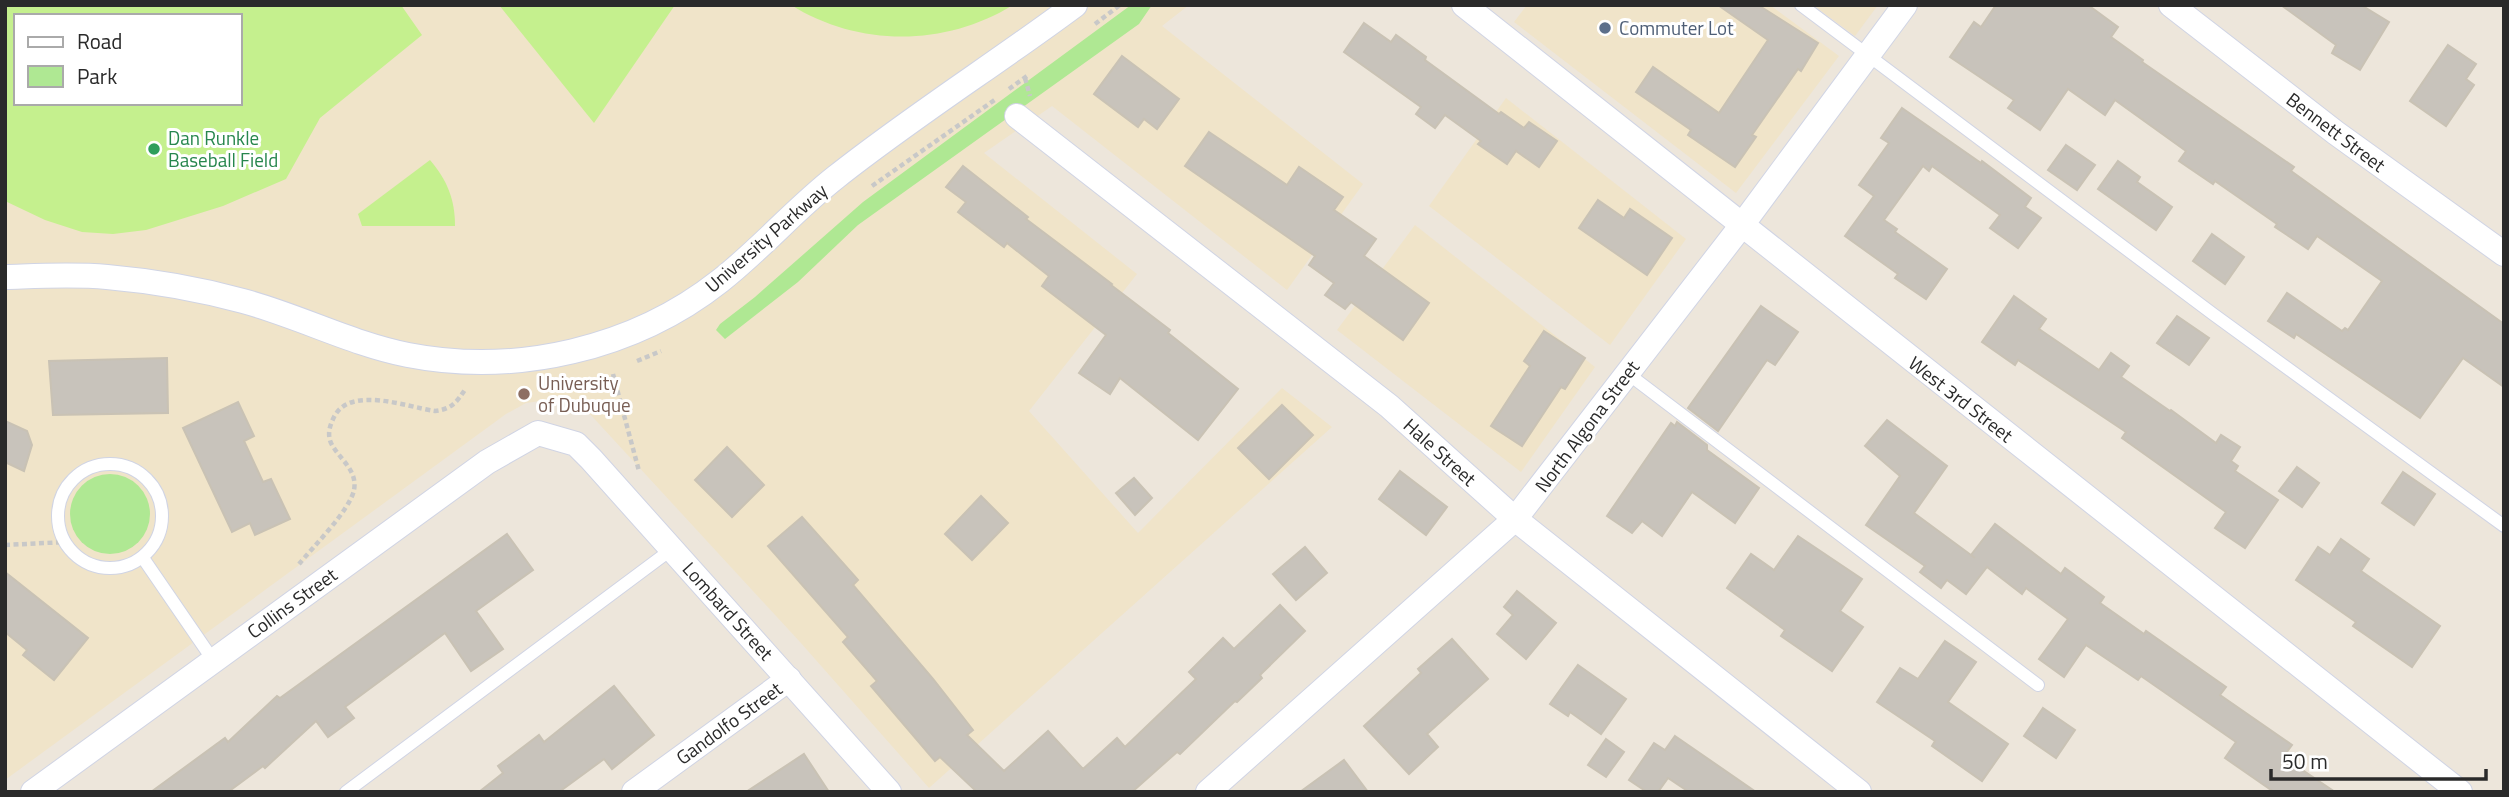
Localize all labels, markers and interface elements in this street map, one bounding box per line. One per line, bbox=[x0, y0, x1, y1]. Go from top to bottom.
place label: Commuter Lot bbox=[1619, 13, 1734, 42]
legend bbox=[14, 14, 242, 105]
marker: Commuter Lot bbox=[1597, 20, 1613, 36]
text: Road bbox=[77, 25, 122, 57]
text: Park bbox=[77, 60, 117, 92]
street label: Bennett Street bbox=[2281, 85, 2392, 179]
place label: Dan Runkle Baseball Field bbox=[168, 123, 278, 174]
marker: Dan Runkle Baseball Field bbox=[146, 141, 162, 157]
street label: University Parkway bbox=[698, 176, 833, 299]
street label: West 3rd Street bbox=[1903, 348, 2020, 449]
street label: North Algona Street bbox=[1527, 353, 1646, 498]
place label: University of Dubuque bbox=[538, 368, 631, 419]
marker: University of Dubuque bbox=[516, 386, 532, 402]
street label: Hale Street bbox=[1397, 411, 1484, 493]
street label: Lombard Street bbox=[676, 555, 781, 667]
street label: Collins Street bbox=[241, 560, 343, 645]
street label: Gandolfo Street bbox=[670, 674, 788, 771]
scale bar bbox=[2271, 738, 2486, 782]
text: 50 m bbox=[2282, 745, 2328, 777]

